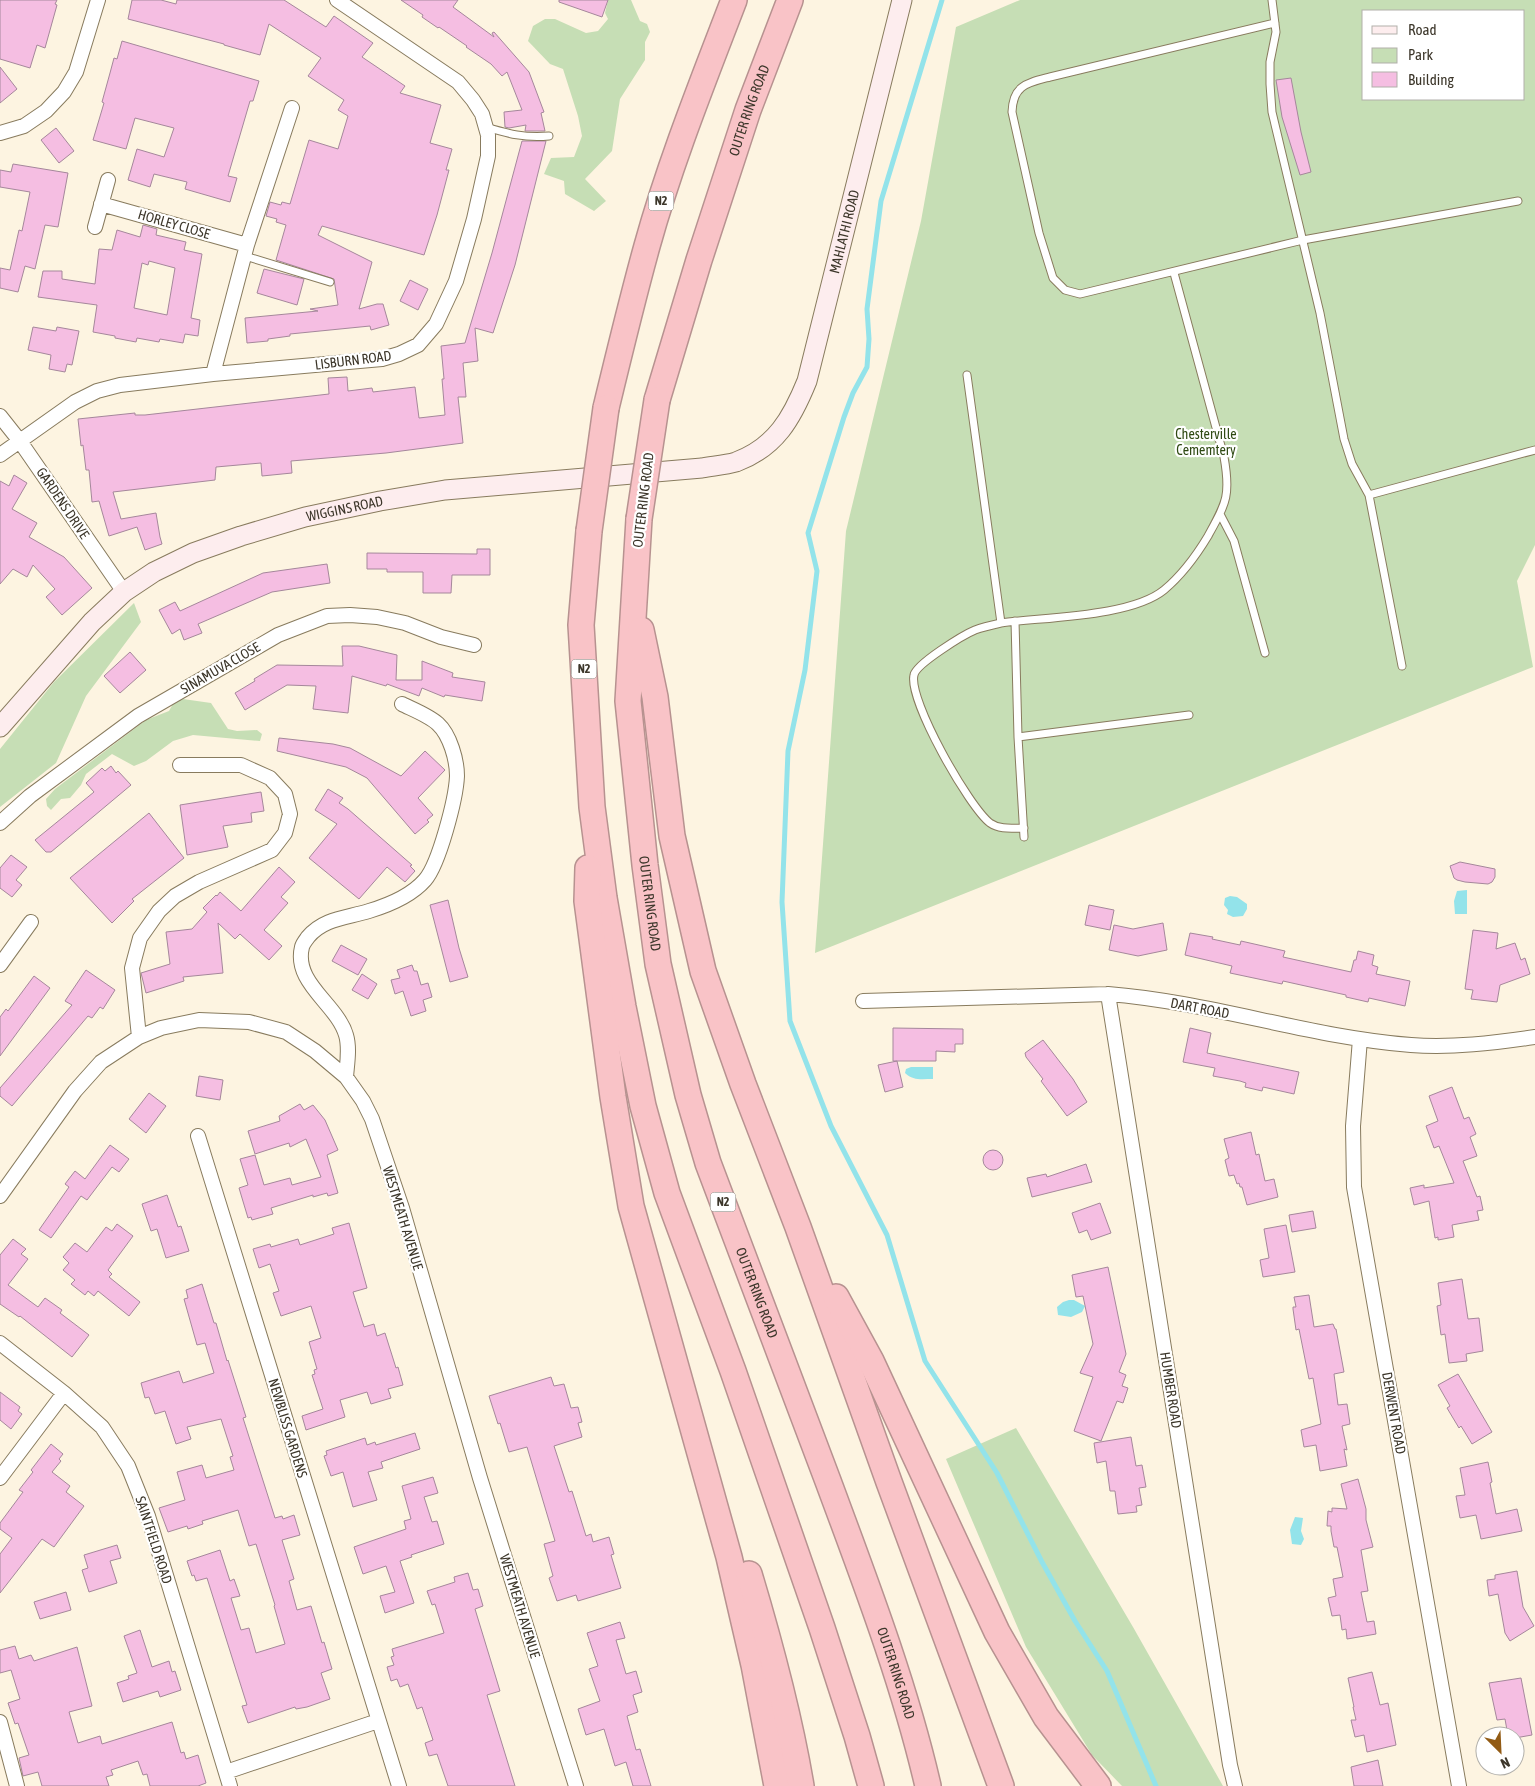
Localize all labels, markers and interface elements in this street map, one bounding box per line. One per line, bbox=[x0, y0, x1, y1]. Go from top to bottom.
legend bbox=[1362, 10, 1525, 100]
text: Road bbox=[1408, 21, 1437, 38]
text: Park bbox=[1408, 46, 1433, 63]
street label: OUTER RING ROAD bbox=[726, 62, 773, 158]
text: Building bbox=[1408, 71, 1454, 88]
street label: MAHLATHI ROAD bbox=[826, 188, 862, 275]
road number: N2 bbox=[648, 192, 674, 210]
street label: HORLEY CLOSE bbox=[136, 206, 212, 242]
street label: LISBURN ROAD bbox=[314, 347, 392, 373]
park label: Chesterville Cememtery bbox=[1175, 426, 1237, 458]
street label: OUTER RING ROAD bbox=[629, 452, 657, 548]
street label: GARDENS DRIVE bbox=[33, 464, 93, 542]
street label: WIGGINS ROAD bbox=[305, 493, 384, 525]
street label: SINAMUVA CLOSE bbox=[177, 639, 263, 697]
road number: N2 bbox=[572, 660, 596, 679]
street label: OUTER RING ROAD bbox=[636, 855, 664, 952]
street label: DART ROAD bbox=[1169, 994, 1231, 1022]
street label: WESTMEATH AVENUE bbox=[380, 1164, 426, 1272]
road number: N2 bbox=[710, 1192, 736, 1212]
street label: OUTER RING ROAD bbox=[733, 1245, 781, 1340]
street label: HUMBER ROAD bbox=[1157, 1351, 1185, 1429]
street label: DERWENT ROAD bbox=[1379, 1371, 1409, 1455]
street label: NEWBLISS GARDENS bbox=[265, 1376, 311, 1480]
street label: SAINTFIELD ROAD bbox=[132, 1494, 176, 1586]
street label: WESTMEATH AVENUE bbox=[497, 1552, 543, 1660]
street label: OUTER RING ROAD bbox=[874, 1625, 918, 1721]
north arrow bbox=[1475, 1726, 1525, 1776]
text: N bbox=[1498, 1754, 1512, 1772]

